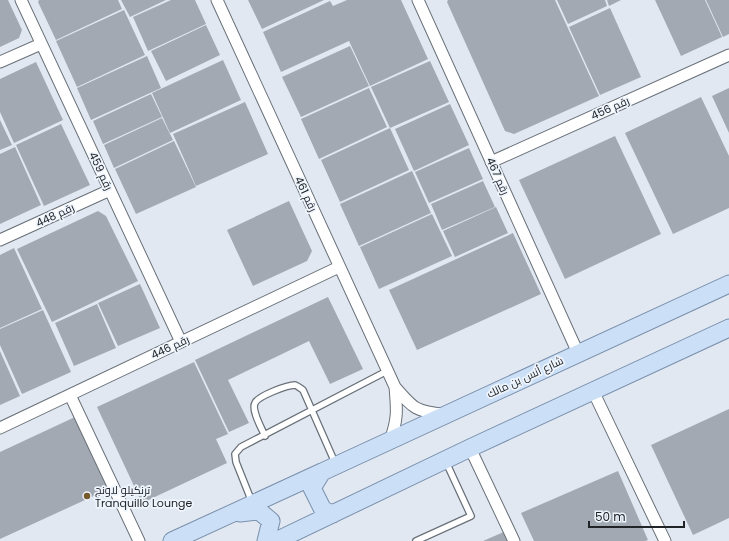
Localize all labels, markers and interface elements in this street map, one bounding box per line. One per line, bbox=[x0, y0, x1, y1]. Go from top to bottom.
street label: رقم 456 bbox=[588, 92, 632, 124]
street label: رقم 459 bbox=[85, 149, 117, 193]
street label: رقم 467 bbox=[483, 155, 513, 197]
street label: رقم 461 bbox=[291, 174, 321, 214]
street label: رقم 448 bbox=[33, 199, 77, 231]
street label: رقم 446 bbox=[148, 331, 192, 363]
street label: شارع أنس بن مالك bbox=[484, 352, 566, 402]
place label: ترنكيلو لاونج Tranquillo Lounge bbox=[95, 482, 192, 511]
marker: ترنكيلو لاونج Tranquillo Lounge bbox=[82, 491, 92, 501]
scale bar bbox=[589, 503, 684, 529]
text: 50 m bbox=[595, 508, 626, 525]

